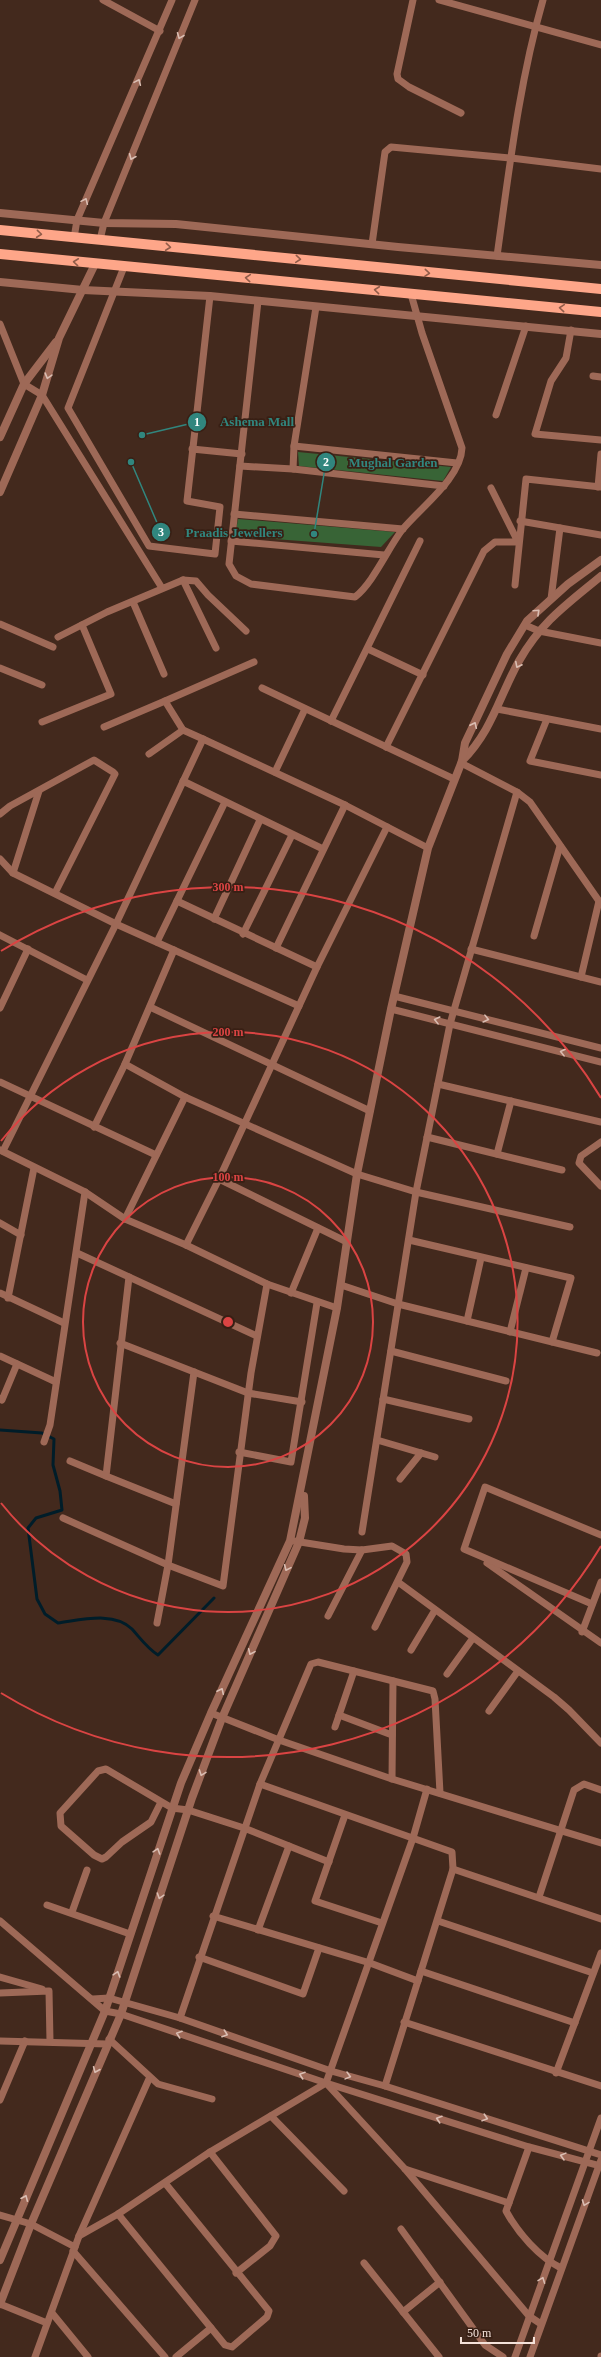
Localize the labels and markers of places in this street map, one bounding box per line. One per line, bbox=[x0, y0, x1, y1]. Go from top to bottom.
callout: Ashema Mall bbox=[187, 409, 307, 434]
callout: Mughal Garden bbox=[316, 449, 451, 474]
callout: Praadis Jewellers bbox=[151, 520, 296, 545]
centre of rings bbox=[221, 1315, 235, 1329]

